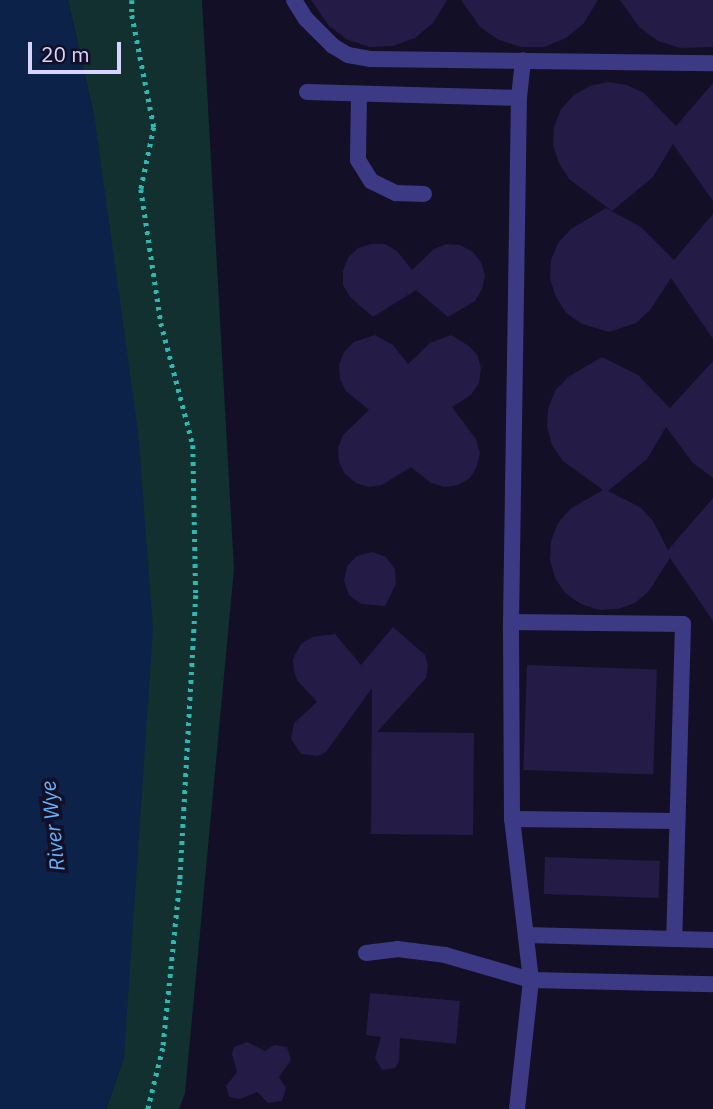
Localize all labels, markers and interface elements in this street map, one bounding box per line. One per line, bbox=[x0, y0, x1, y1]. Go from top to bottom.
scale bar bbox=[32, 28, 124, 72]
text: 20 m bbox=[41, 40, 90, 68]
water label: River Wye bbox=[35, 779, 69, 873]

